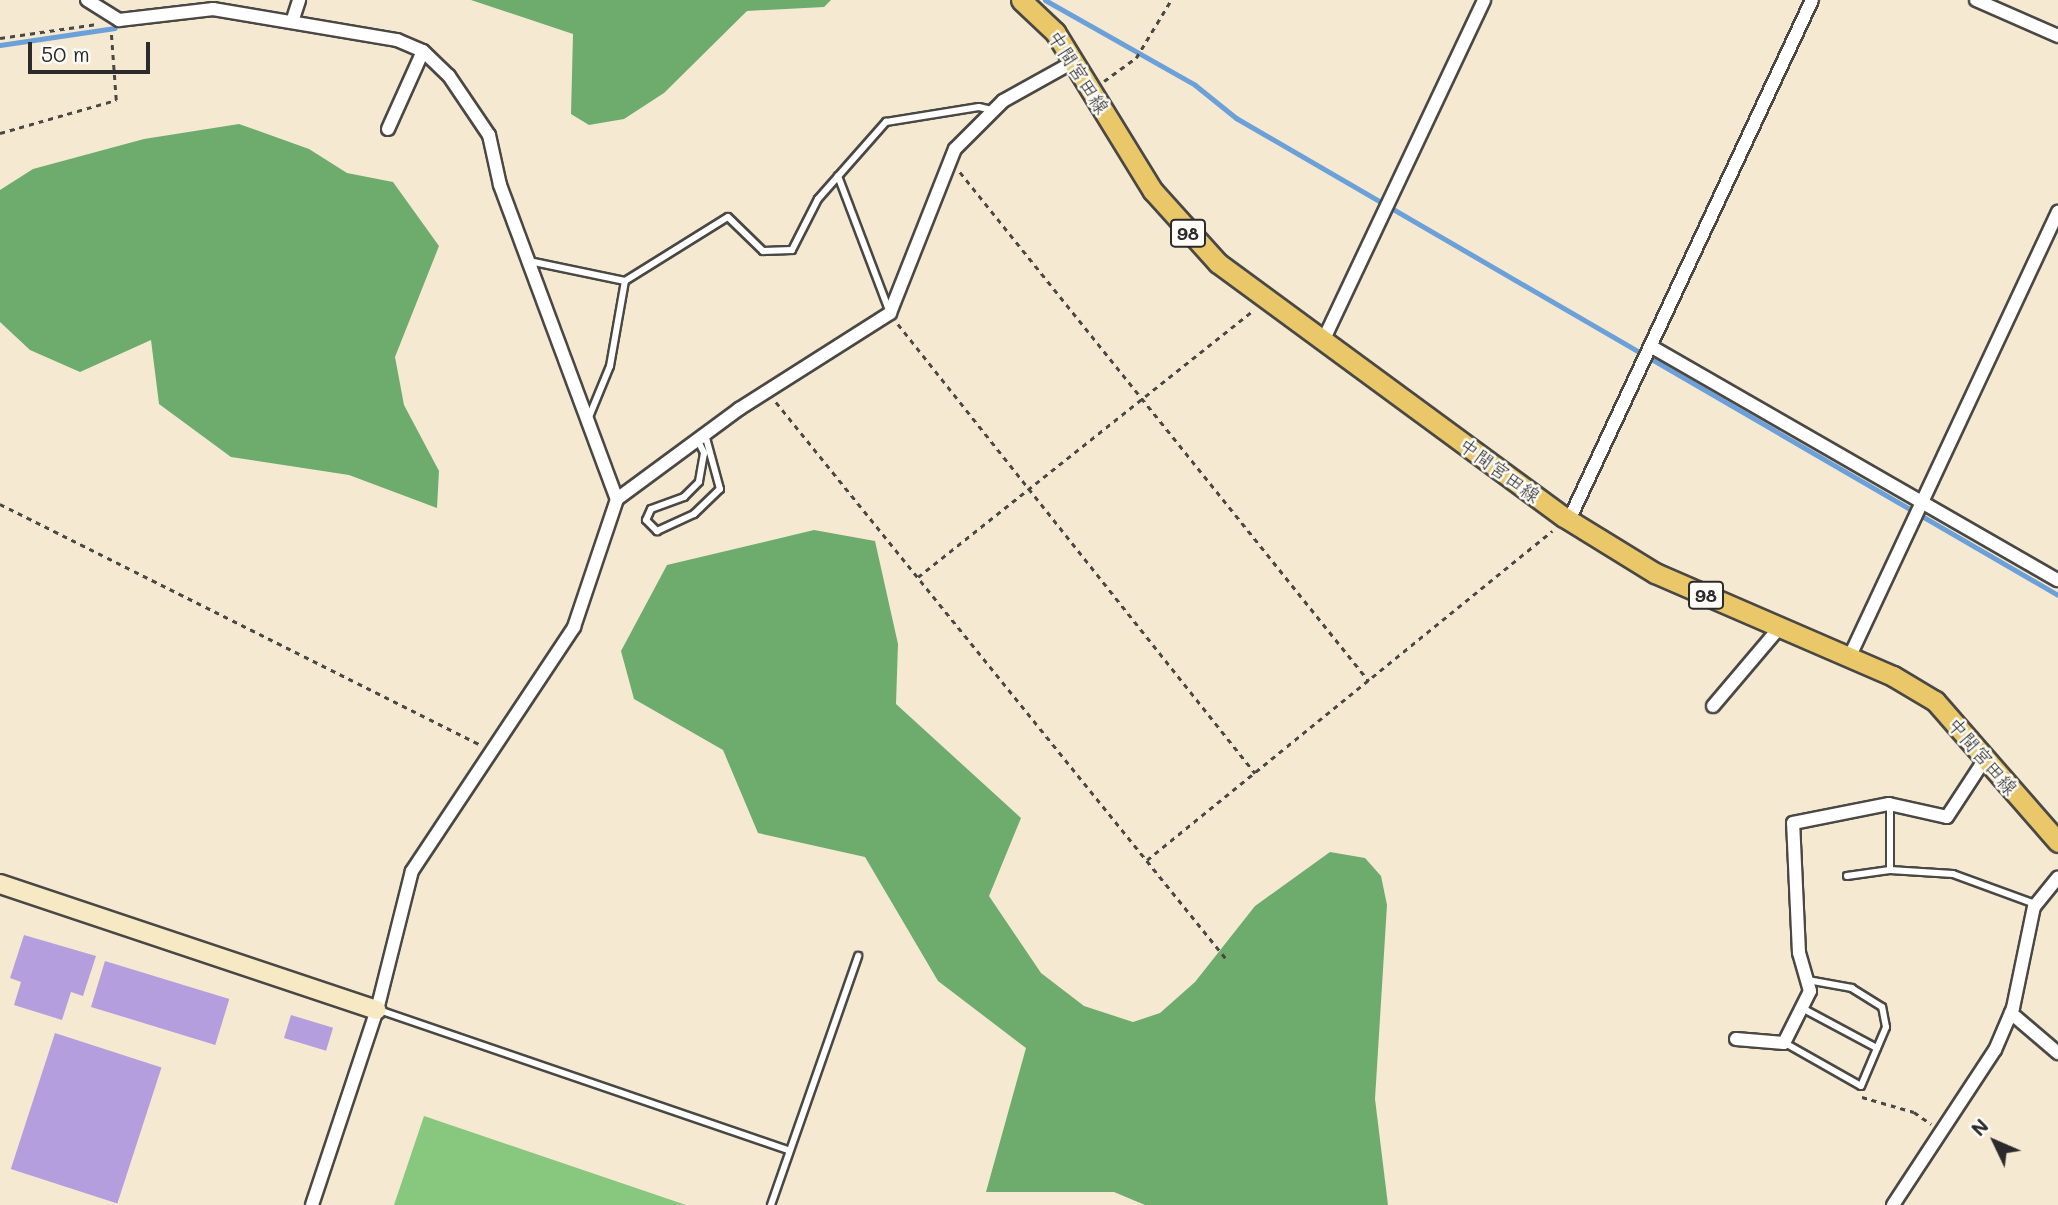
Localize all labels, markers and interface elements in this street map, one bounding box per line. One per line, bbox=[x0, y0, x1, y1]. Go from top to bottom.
street label: 中間宮田線 bbox=[1044, 26, 1114, 118]
scale bar bbox=[32, 28, 154, 72]
text: 50 m bbox=[41, 40, 90, 67]
road number: 98 bbox=[1169, 218, 1207, 247]
street label: 中間宮田線 bbox=[1455, 433, 1545, 507]
road number: 98 bbox=[1687, 580, 1725, 610]
street label: 中間宮田線 bbox=[1943, 713, 2023, 799]
north arrow bbox=[1960, 1107, 2030, 1177]
text: N bbox=[1966, 1113, 1994, 1141]

